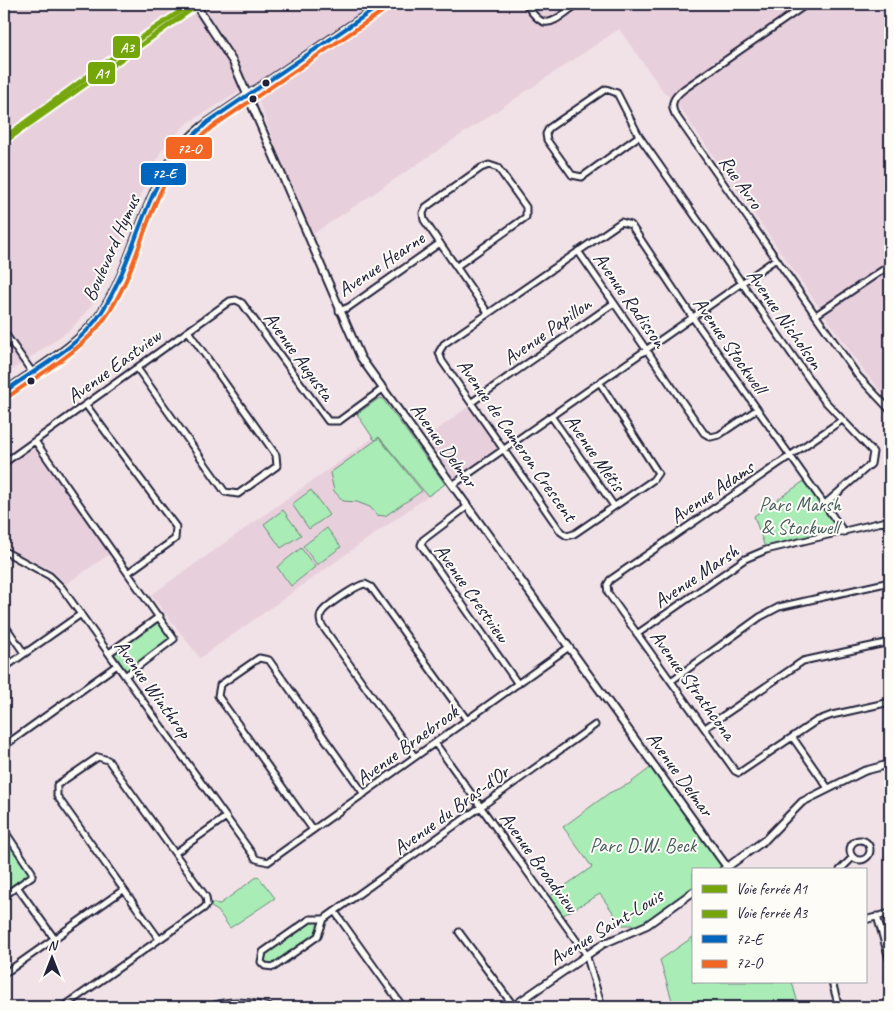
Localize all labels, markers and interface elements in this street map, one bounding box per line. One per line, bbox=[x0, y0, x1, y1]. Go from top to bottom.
line badge: A3 bbox=[112, 35, 141, 59]
text: A3 bbox=[120, 39, 135, 56]
line badge: A1 bbox=[87, 61, 116, 85]
text: A1 bbox=[95, 65, 110, 82]
unlabelled marker bbox=[261, 78, 271, 88]
unlabelled marker bbox=[248, 94, 258, 104]
line badge: 72-O bbox=[165, 136, 213, 160]
text: 72-O bbox=[177, 140, 203, 157]
street label: Rue Avro bbox=[714, 150, 769, 214]
line badge: 72-E bbox=[140, 162, 187, 186]
text: 72-E bbox=[152, 165, 179, 182]
street label: Boulevard Hymus bbox=[76, 189, 146, 305]
street label: Avenue Hearne bbox=[333, 225, 430, 302]
street label: Avenue Radisson bbox=[588, 247, 673, 354]
street label: Avenue Nicholson bbox=[741, 264, 829, 375]
street label: Avenue Papillon bbox=[498, 291, 597, 371]
street label: Avenue Stockwell bbox=[688, 292, 774, 401]
street label: Avenue Augusta bbox=[258, 307, 341, 407]
street label: Avenue Eastview bbox=[62, 322, 167, 409]
street label: Avenue de Cameron Crescent bbox=[451, 354, 584, 528]
unlabelled marker bbox=[26, 376, 36, 386]
street label: Avenue Delmar bbox=[405, 398, 484, 494]
street label: Avenue Métis bbox=[559, 409, 632, 498]
street label: Avenue Adams bbox=[665, 454, 760, 529]
park label: Parc Marsh & Stockwell bbox=[759, 492, 843, 540]
street label: Avenue Marsh bbox=[649, 538, 744, 613]
street label: Avenue Crestview bbox=[429, 539, 516, 648]
street label: Avenue Strathcona bbox=[645, 625, 742, 746]
street label: Avenue Winthrop bbox=[109, 635, 198, 744]
street label: Avenue Braebrook bbox=[351, 698, 465, 791]
street label: Avenue Delmar bbox=[641, 727, 720, 823]
street label: Avenue du Bras-d'Or bbox=[388, 759, 515, 860]
street label: Avenue Broadview bbox=[494, 807, 585, 919]
park label: Parc D.W. Beck bbox=[590, 833, 698, 858]
legend bbox=[692, 868, 866, 984]
text: Voie ferrée A1 bbox=[736, 880, 808, 899]
street label: Avenue Saint-Louis bbox=[544, 882, 669, 971]
text: Voie ferrée A3 bbox=[736, 904, 808, 923]
text: 72-E bbox=[736, 930, 764, 949]
north arrow bbox=[28, 934, 78, 984]
text: N bbox=[48, 937, 59, 954]
text: 72-O bbox=[736, 954, 763, 973]

